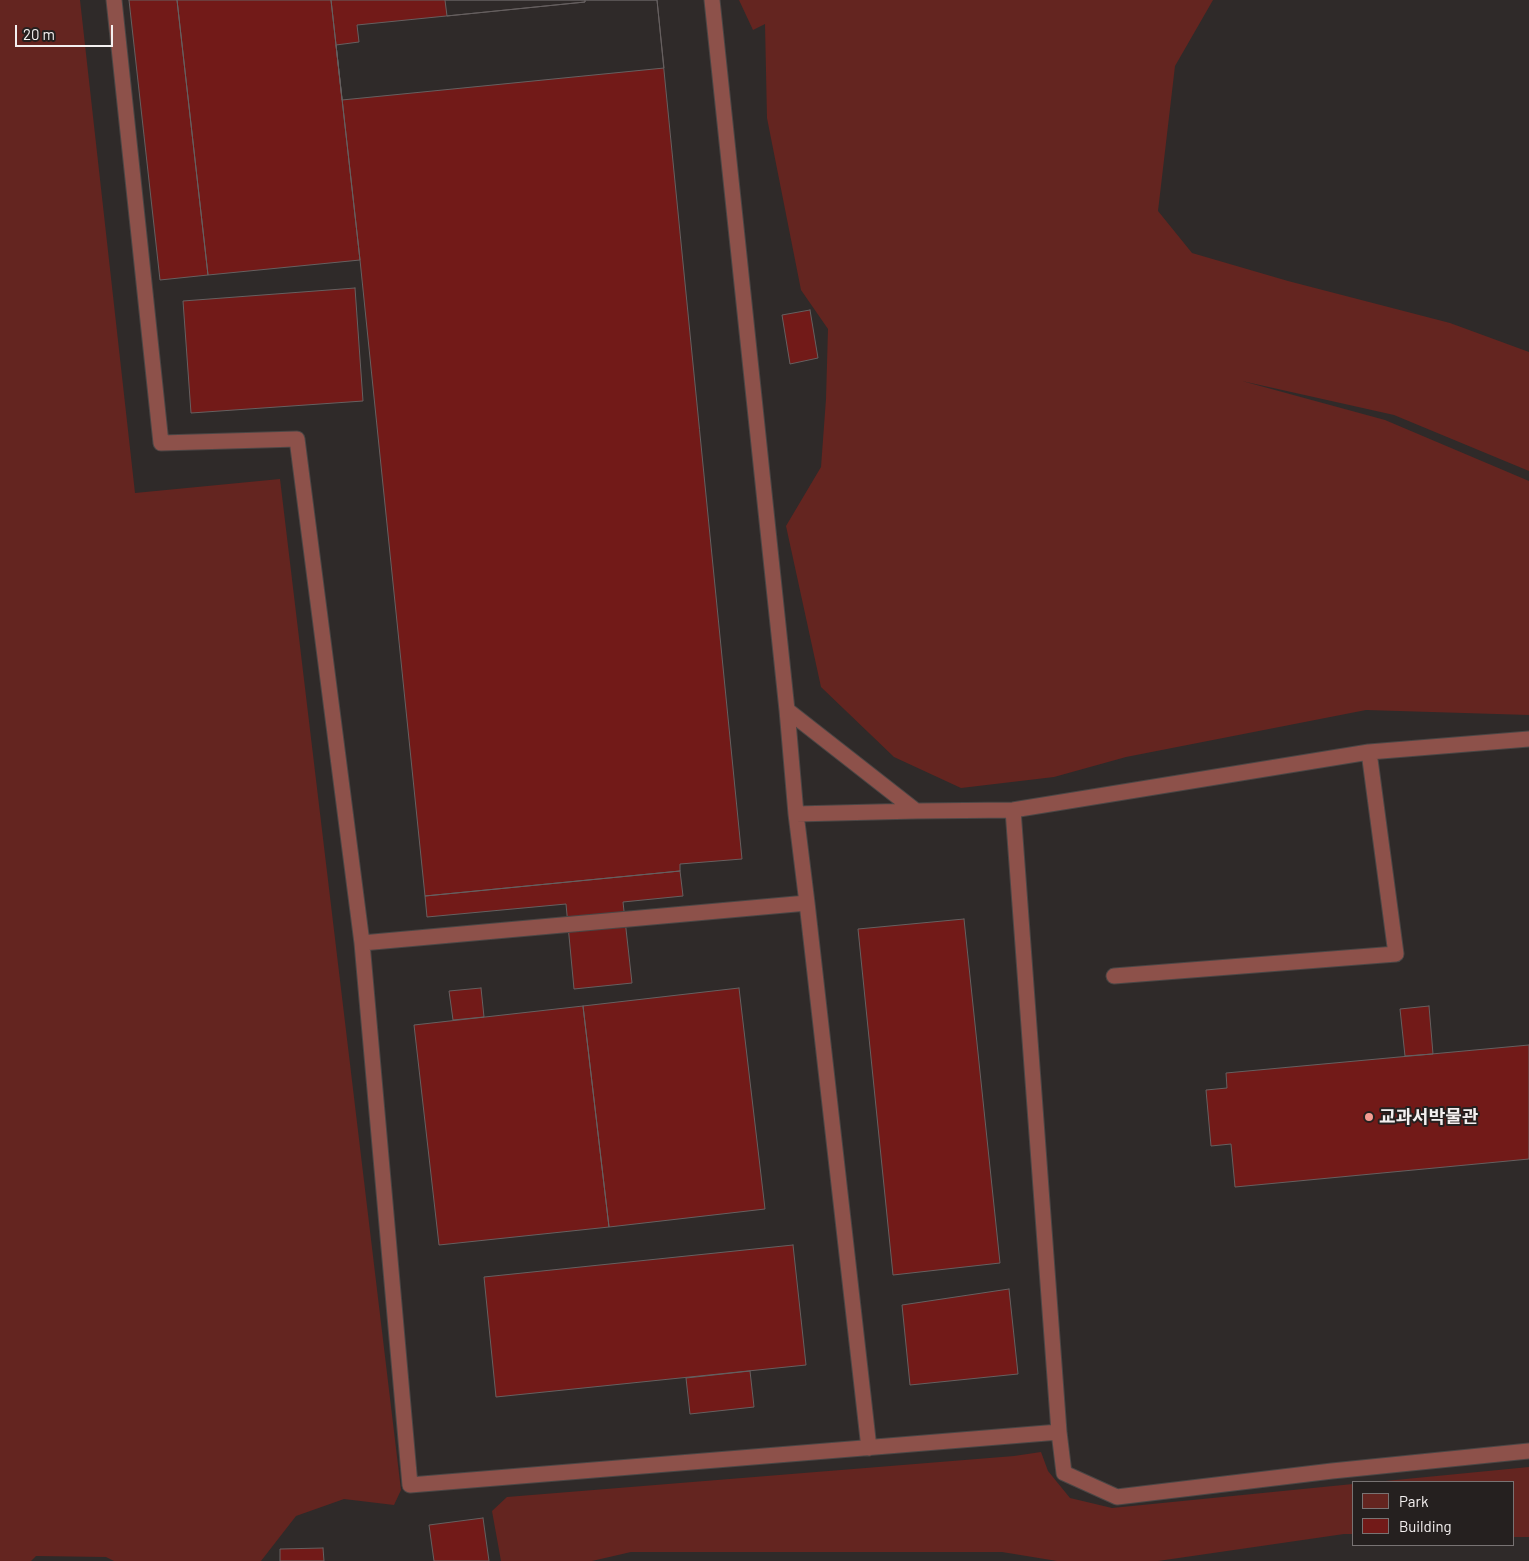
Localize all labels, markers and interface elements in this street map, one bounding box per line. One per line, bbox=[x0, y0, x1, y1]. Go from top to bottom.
scale bar bbox=[18, 15, 115, 47]
text: 20 m bbox=[23, 25, 55, 43]
place label: 교과서박물관 bbox=[1379, 1106, 1478, 1128]
marker: 교과서박물관 bbox=[1363, 1111, 1375, 1123]
legend bbox=[1352, 1481, 1514, 1546]
text: Park bbox=[1399, 1492, 1428, 1510]
text: Building bbox=[1399, 1517, 1452, 1535]

